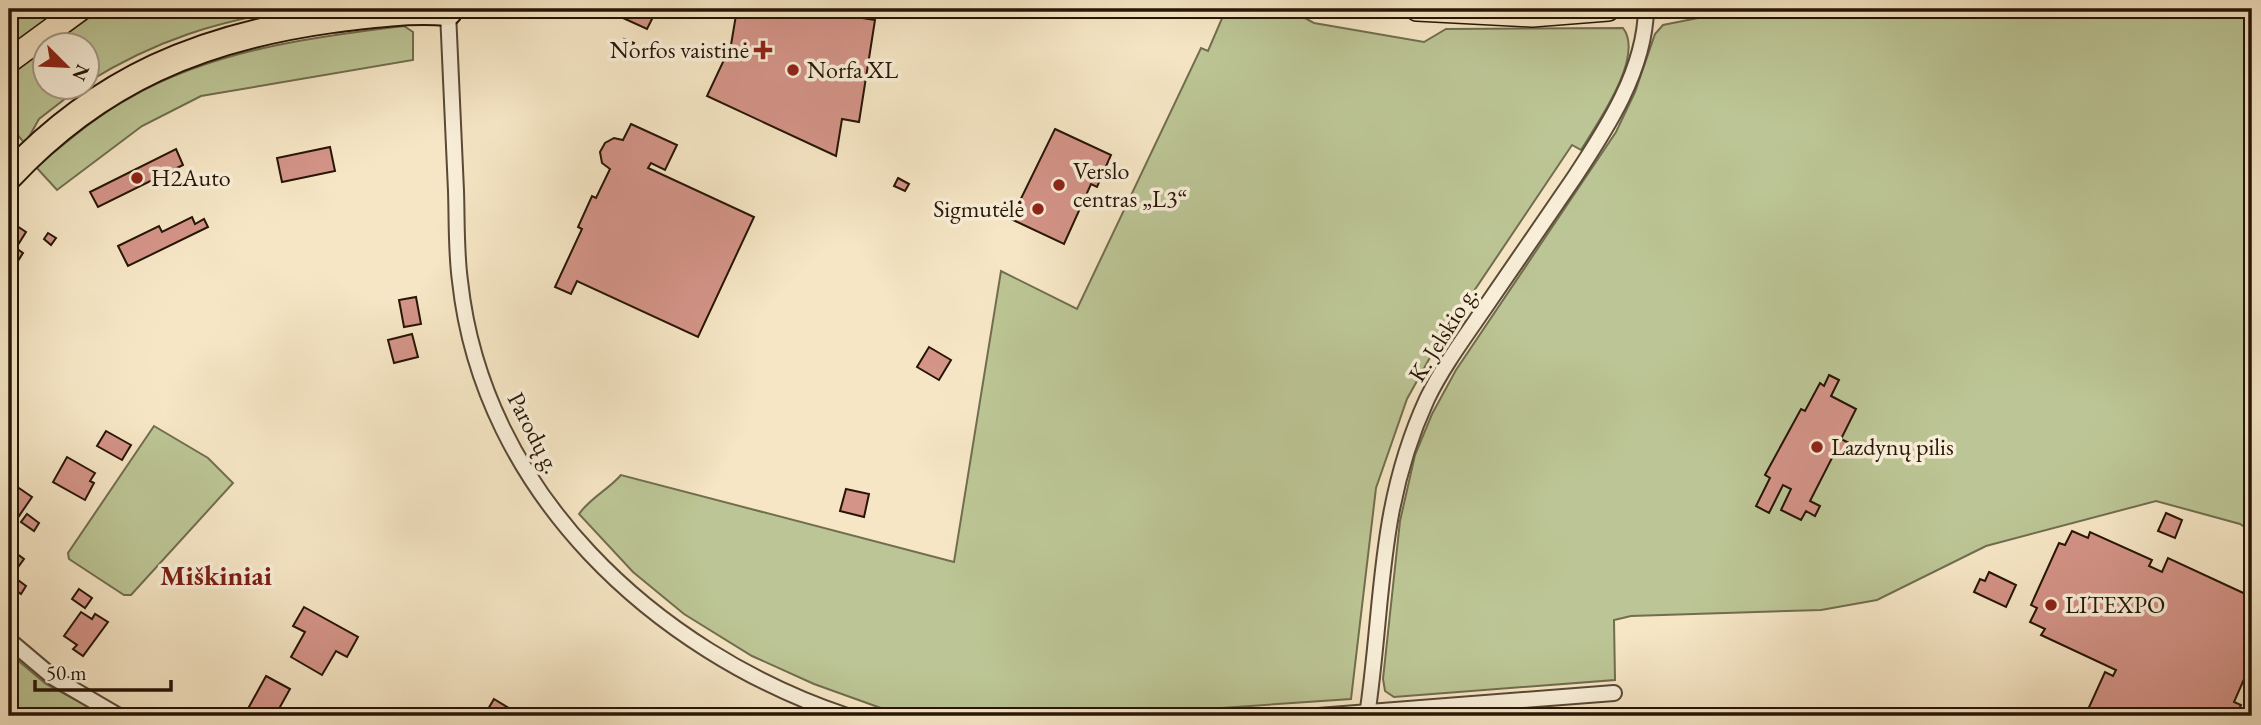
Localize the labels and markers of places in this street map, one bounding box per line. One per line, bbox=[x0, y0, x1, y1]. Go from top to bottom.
place label: Norfos vaistinė bbox=[610, 34, 749, 65]
marker: Norfos vaistinė bbox=[755, 42, 771, 58]
place label: Norfa XL bbox=[807, 54, 898, 85]
marker: Norfa XL bbox=[785, 62, 801, 78]
place label: Verslo centras „L3“ bbox=[1073, 155, 1188, 214]
place label: H2Auto bbox=[151, 162, 231, 193]
marker: H2Auto bbox=[129, 170, 145, 186]
marker: Verslo centras „L3“ bbox=[1051, 177, 1067, 193]
place label: Sigmutėlė bbox=[933, 193, 1024, 224]
marker: Sigmutėlė bbox=[1030, 201, 1046, 217]
place label: Lazdynų pilis bbox=[1831, 431, 1954, 462]
marker: Lazdynų pilis bbox=[1809, 439, 1825, 455]
place label: LITEXPO bbox=[2065, 589, 2165, 620]
marker: LITEXPO bbox=[2043, 597, 2059, 613]

